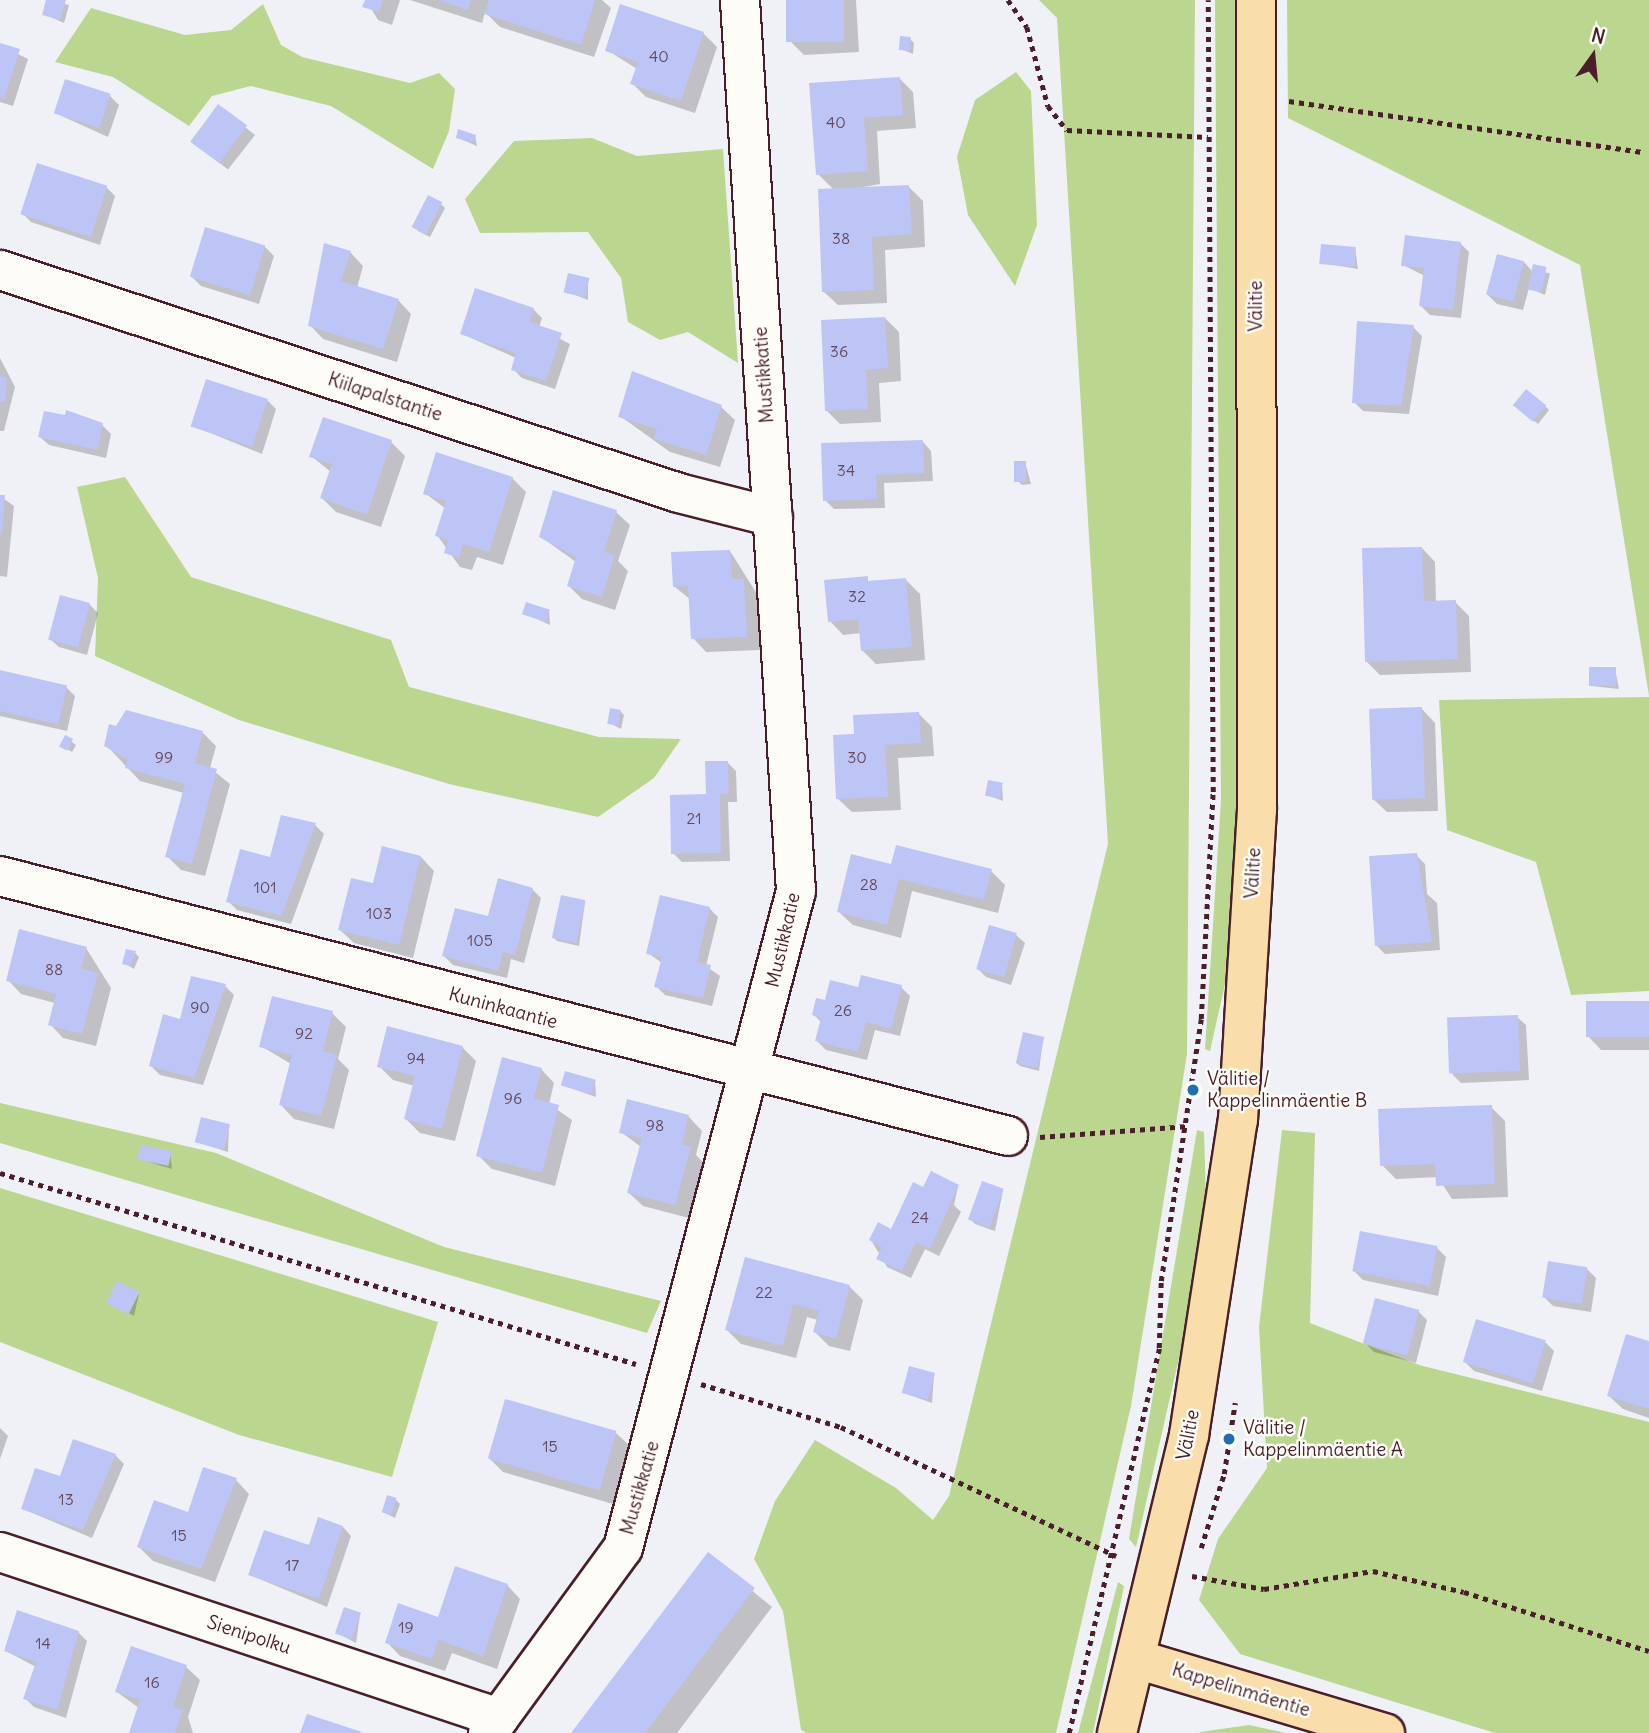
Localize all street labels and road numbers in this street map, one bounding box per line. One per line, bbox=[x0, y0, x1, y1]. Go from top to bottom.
street label: Välitie bbox=[1245, 280, 1267, 332]
street label: Mustikkatie bbox=[749, 326, 779, 424]
street label: Kiilapalstantie bbox=[325, 368, 445, 426]
street label: Välitie bbox=[1240, 847, 1266, 899]
street label: Mustikkatie bbox=[761, 890, 805, 990]
street label: Kuninkaantie bbox=[446, 983, 560, 1033]
street label: Välitie bbox=[1172, 1408, 1204, 1462]
street label: Mustikkatie bbox=[616, 1438, 664, 1538]
street label: Sienipolku bbox=[204, 1611, 294, 1659]
street label: Kappelinmäentie bbox=[1169, 1658, 1313, 1722]

